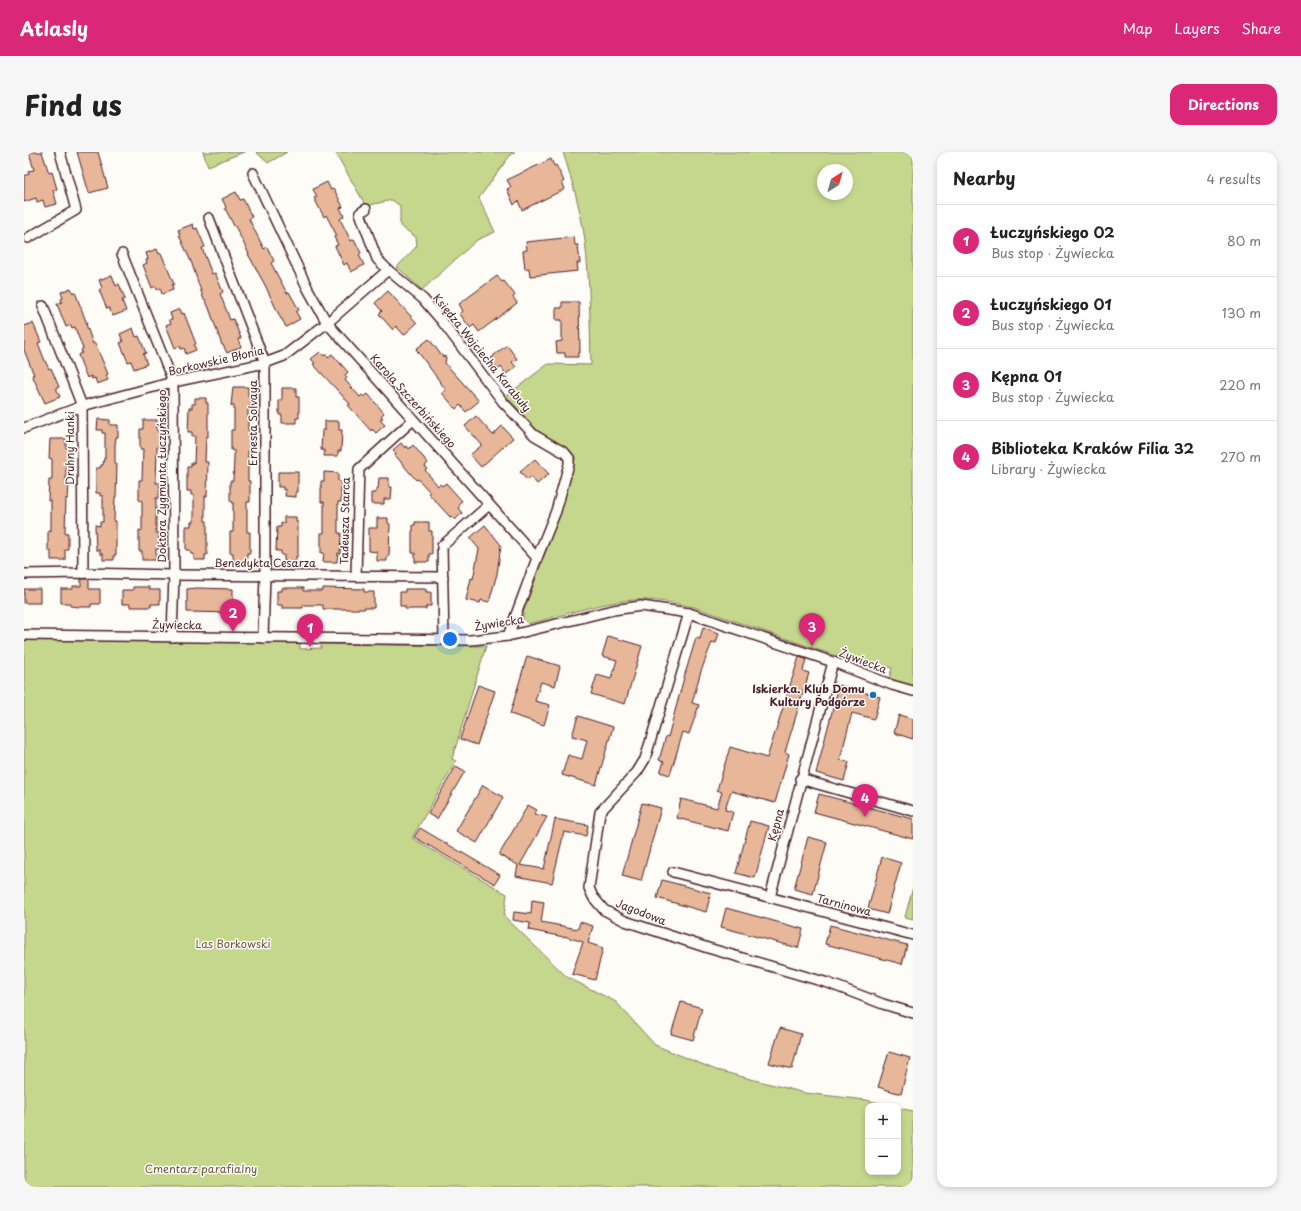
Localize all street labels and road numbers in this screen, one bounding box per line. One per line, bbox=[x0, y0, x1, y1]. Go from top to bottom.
street label: Księdza Wojciecha Karabuły bbox=[429, 290, 536, 416]
street label: Borkowskie Błonia bbox=[167, 341, 265, 380]
street label: Karola Szczerbińskiego bbox=[366, 350, 460, 451]
street label: Ernesta Solvaya bbox=[244, 380, 261, 466]
street label: Doktora Zygmunta Łuczyńskiego bbox=[153, 390, 170, 562]
street label: Druhny Hanki bbox=[61, 411, 78, 485]
street label: Tadeusza Starca bbox=[335, 477, 354, 565]
street label: Benedykta Cesarza bbox=[214, 554, 316, 571]
street label: Żywiecka bbox=[473, 610, 525, 635]
street label: Żywiecka bbox=[152, 616, 202, 633]
street label: Żywiecka bbox=[837, 644, 890, 677]
street label: Kępna bbox=[763, 807, 788, 843]
street label: Tarninowa bbox=[815, 889, 873, 920]
street label: Jagodowa bbox=[613, 894, 670, 929]

